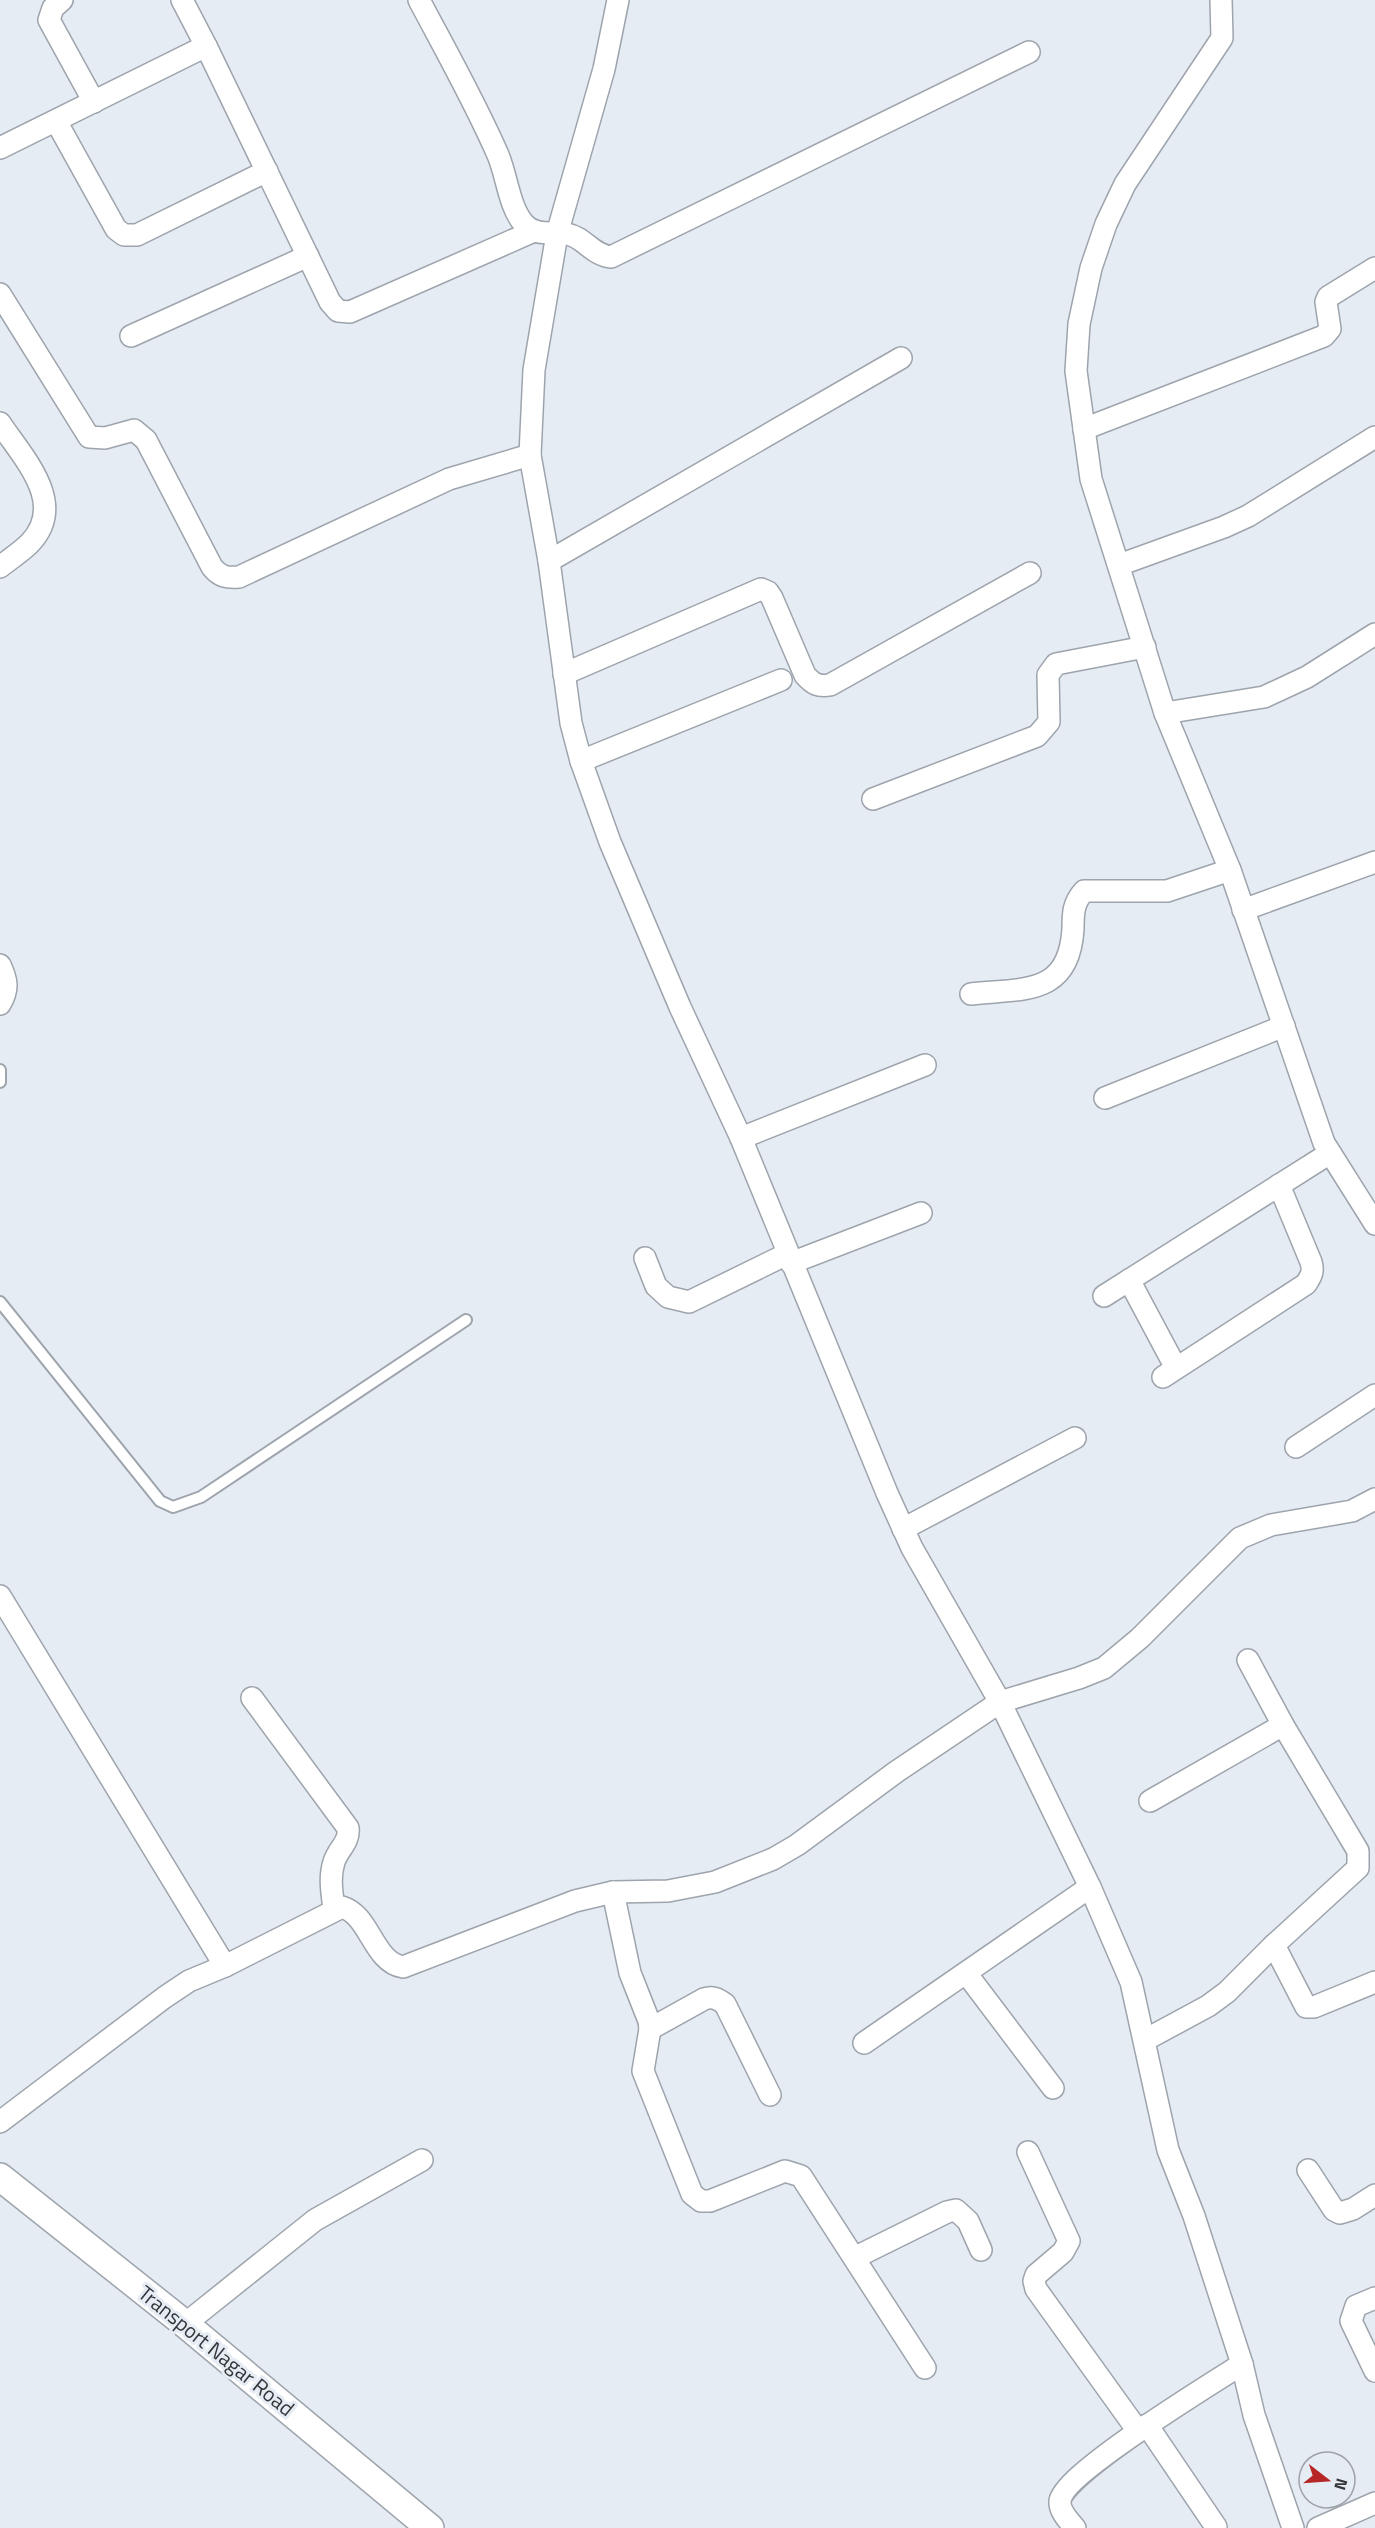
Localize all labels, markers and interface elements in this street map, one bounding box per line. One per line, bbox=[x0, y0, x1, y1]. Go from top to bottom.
street label: Transport Nagar Road bbox=[132, 2277, 302, 2423]
north arrow bbox=[1297, 2450, 1357, 2510]
text: N bbox=[1328, 2476, 1354, 2493]

